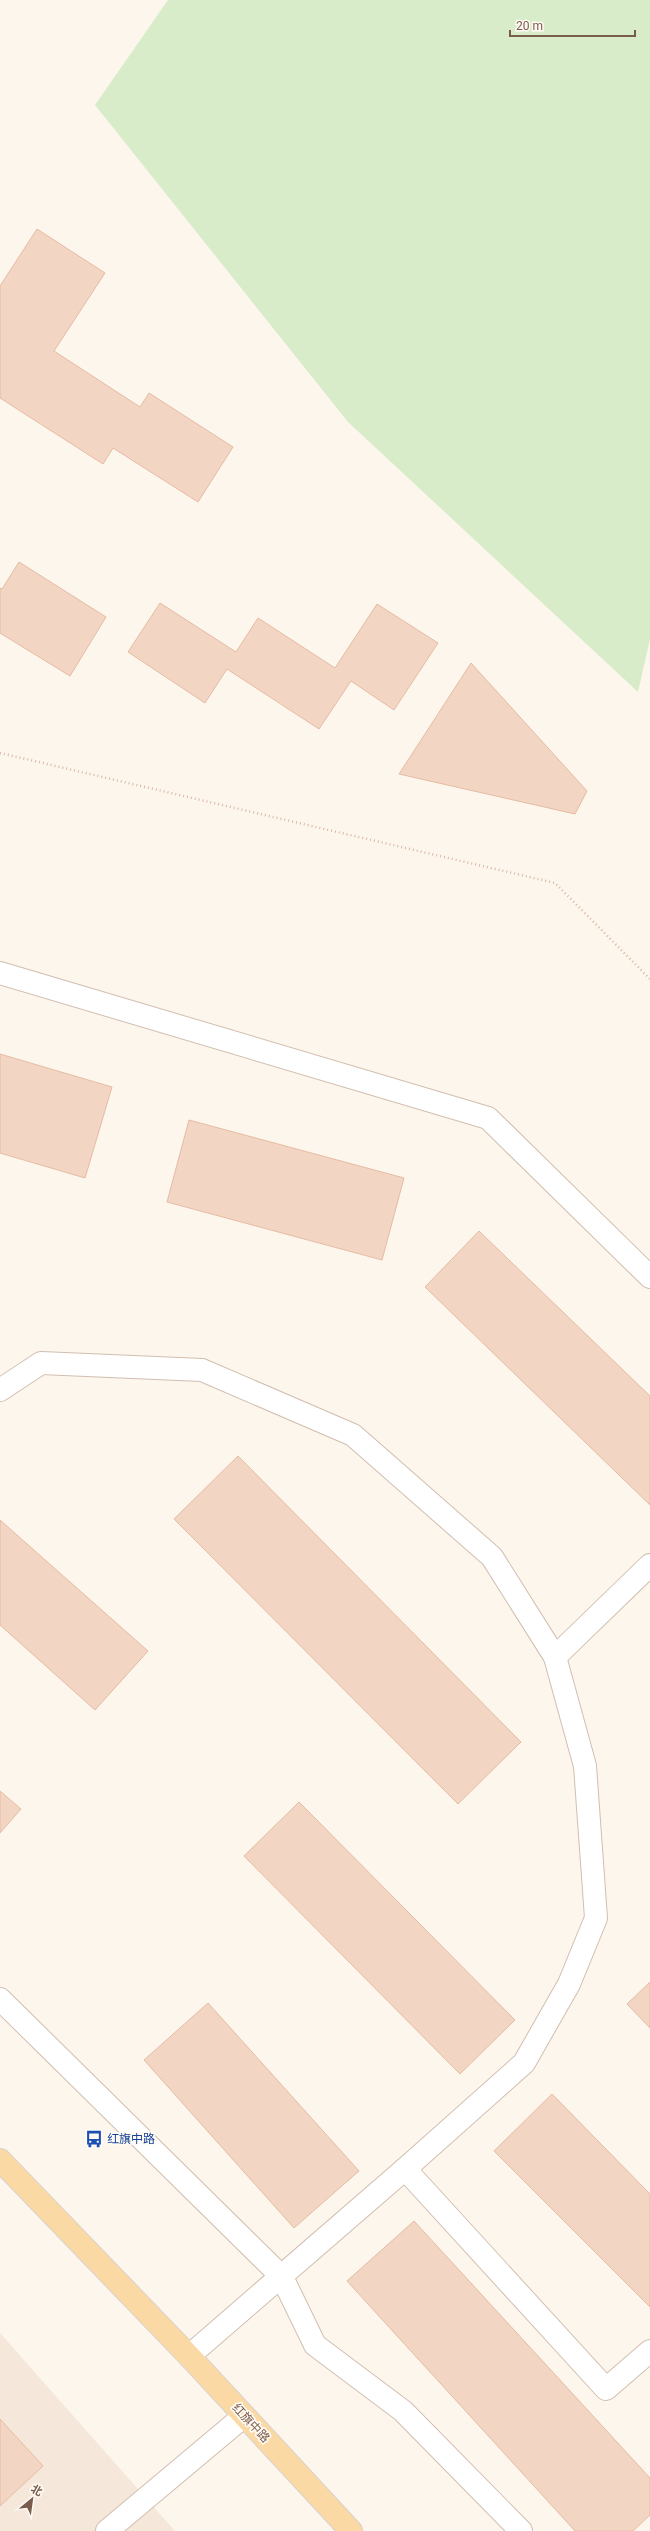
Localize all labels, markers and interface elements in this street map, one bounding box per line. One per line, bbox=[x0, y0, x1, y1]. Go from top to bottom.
scale bar bbox=[510, 12, 635, 38]
text: 20 m bbox=[516, 19, 543, 33]
bus stop icon: 红旗中路 bbox=[84, 2129, 104, 2149]
place label: 红旗中路 bbox=[107, 2132, 155, 2146]
street label: 红旗中路 bbox=[230, 2401, 272, 2445]
north arrow bbox=[12, 2479, 52, 2519]
text: 北 bbox=[29, 2482, 45, 2499]

